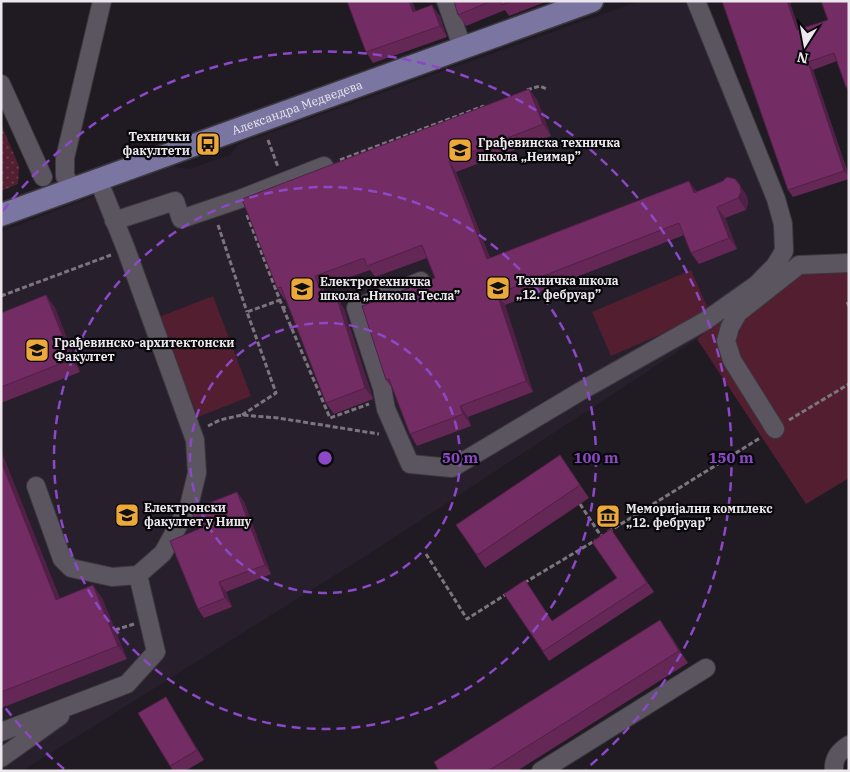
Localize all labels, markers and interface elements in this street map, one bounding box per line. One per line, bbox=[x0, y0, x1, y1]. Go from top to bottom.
north arrow bbox=[780, 20, 830, 70]
text: N bbox=[795, 48, 810, 68]
street label: Александра Медведева bbox=[230, 77, 365, 138]
place label: Технички факултети bbox=[123, 129, 190, 158]
bus stop icon: Технички факултети bbox=[195, 131, 221, 157]
place label: Грађевинска техничка школа „Неимар” bbox=[478, 135, 621, 164]
school or university icon: Грађевинска техничка школа „Неимар” bbox=[447, 137, 473, 163]
place label: Техничка школа „12. фебруар” bbox=[516, 273, 619, 302]
place label: Електротехничка школа „Никола Тесла” bbox=[320, 274, 460, 303]
school or university icon: Техничка школа „12. фебруар” bbox=[485, 275, 511, 301]
school or university icon: Електротехничка школа „Никола Тесла” bbox=[289, 276, 315, 302]
place label: Грађевинско-архитектонски Факултет bbox=[54, 335, 235, 364]
school or university icon: Грађевинско-архитектонски Факултет bbox=[24, 337, 50, 363]
text: 50 m bbox=[442, 448, 478, 467]
text: 100 m bbox=[573, 448, 619, 467]
text: 150 m bbox=[708, 448, 754, 467]
centre of rings bbox=[316, 449, 334, 467]
place label: Електронски факултет у Нишу bbox=[144, 500, 252, 529]
place label: Меморијални комплекс „12. фебруар” bbox=[626, 501, 773, 530]
school or university icon: Електронски факултет у Нишу bbox=[114, 502, 140, 528]
museum icon: Меморијални комплекс „12. фебруар” bbox=[595, 503, 621, 529]

